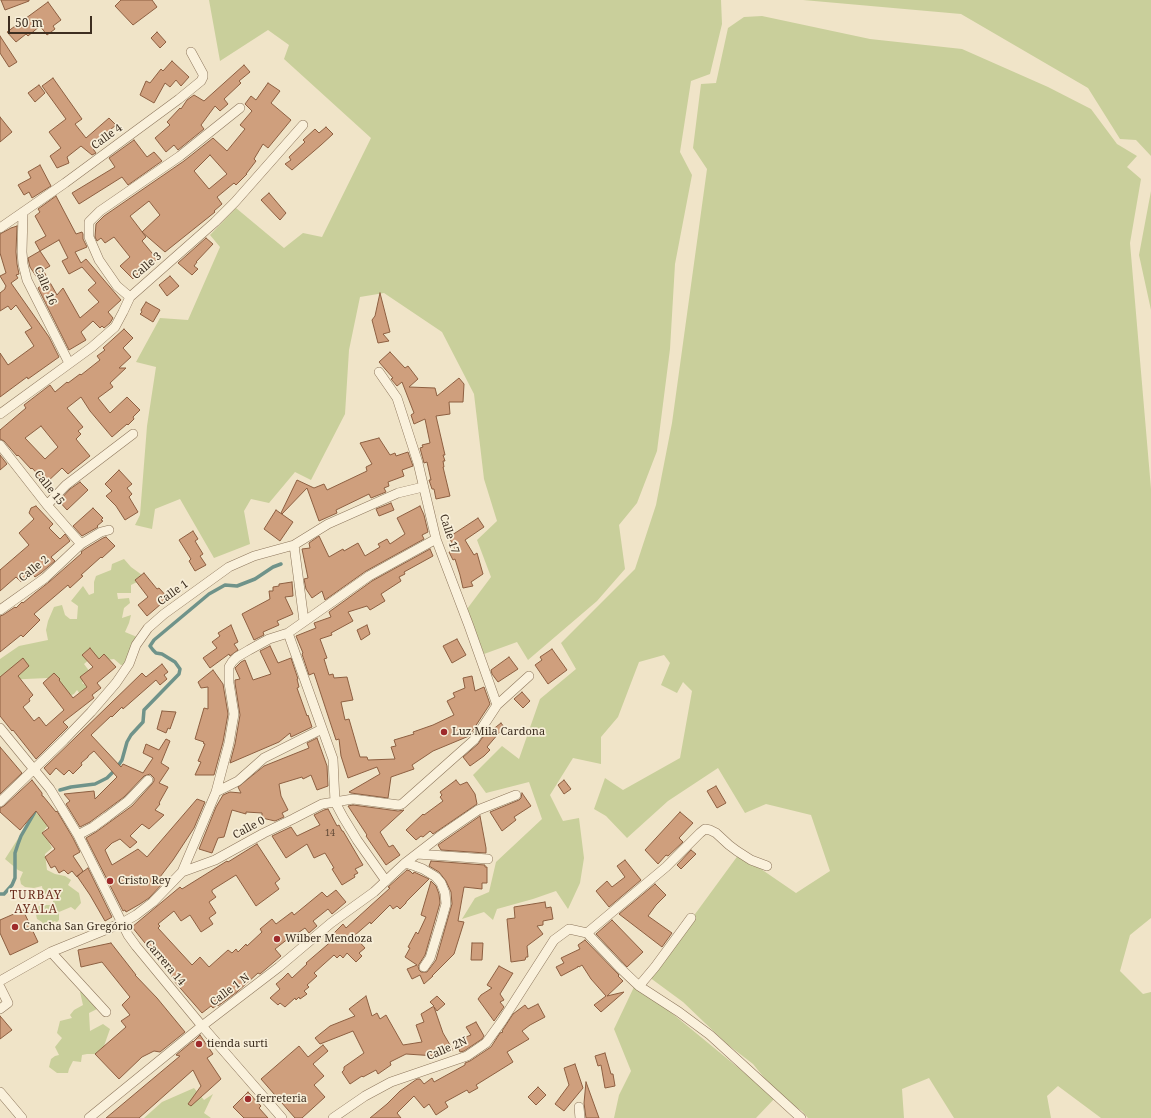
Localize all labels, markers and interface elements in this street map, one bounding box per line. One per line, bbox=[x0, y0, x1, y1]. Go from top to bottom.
scale bar bbox=[10, 8, 94, 34]
text: 50 m bbox=[15, 14, 43, 31]
street label: Calle 4 bbox=[89, 121, 125, 153]
street label: Calle 3 bbox=[130, 250, 164, 282]
street label: Calle 16 bbox=[31, 265, 59, 307]
street label: Calle 15 bbox=[31, 468, 67, 508]
street label: Calle 17 bbox=[436, 513, 462, 555]
street label: Calle 2 bbox=[16, 553, 52, 585]
street label: Calle 1 bbox=[155, 577, 191, 609]
place label: Luz Mila Cardona bbox=[452, 725, 545, 739]
marker: Luz Mila Cardona bbox=[439, 727, 449, 737]
street label: Calle 0 bbox=[231, 814, 267, 842]
house number: 14 bbox=[325, 828, 335, 838]
place label: Cristo Rey bbox=[118, 874, 171, 888]
marker: Cristo Rey bbox=[105, 876, 115, 886]
district label: TURBAY AYALA bbox=[10, 889, 62, 917]
place label: Cancha San Gregório bbox=[23, 920, 133, 934]
marker: Cancha San Gregório bbox=[10, 922, 20, 932]
place label: Wilber Mendoza bbox=[285, 932, 372, 946]
marker: Wilber Mendoza bbox=[272, 934, 282, 944]
street label: Carrera 14 bbox=[142, 937, 188, 989]
street label: Calle 1 N bbox=[208, 971, 252, 1009]
street label: Calle 2N bbox=[425, 1035, 469, 1063]
place label: tienda surti bbox=[207, 1037, 268, 1051]
marker: tienda surti bbox=[194, 1039, 204, 1049]
place label: ferreteria bbox=[256, 1092, 307, 1106]
marker: ferreteria bbox=[243, 1094, 253, 1104]

